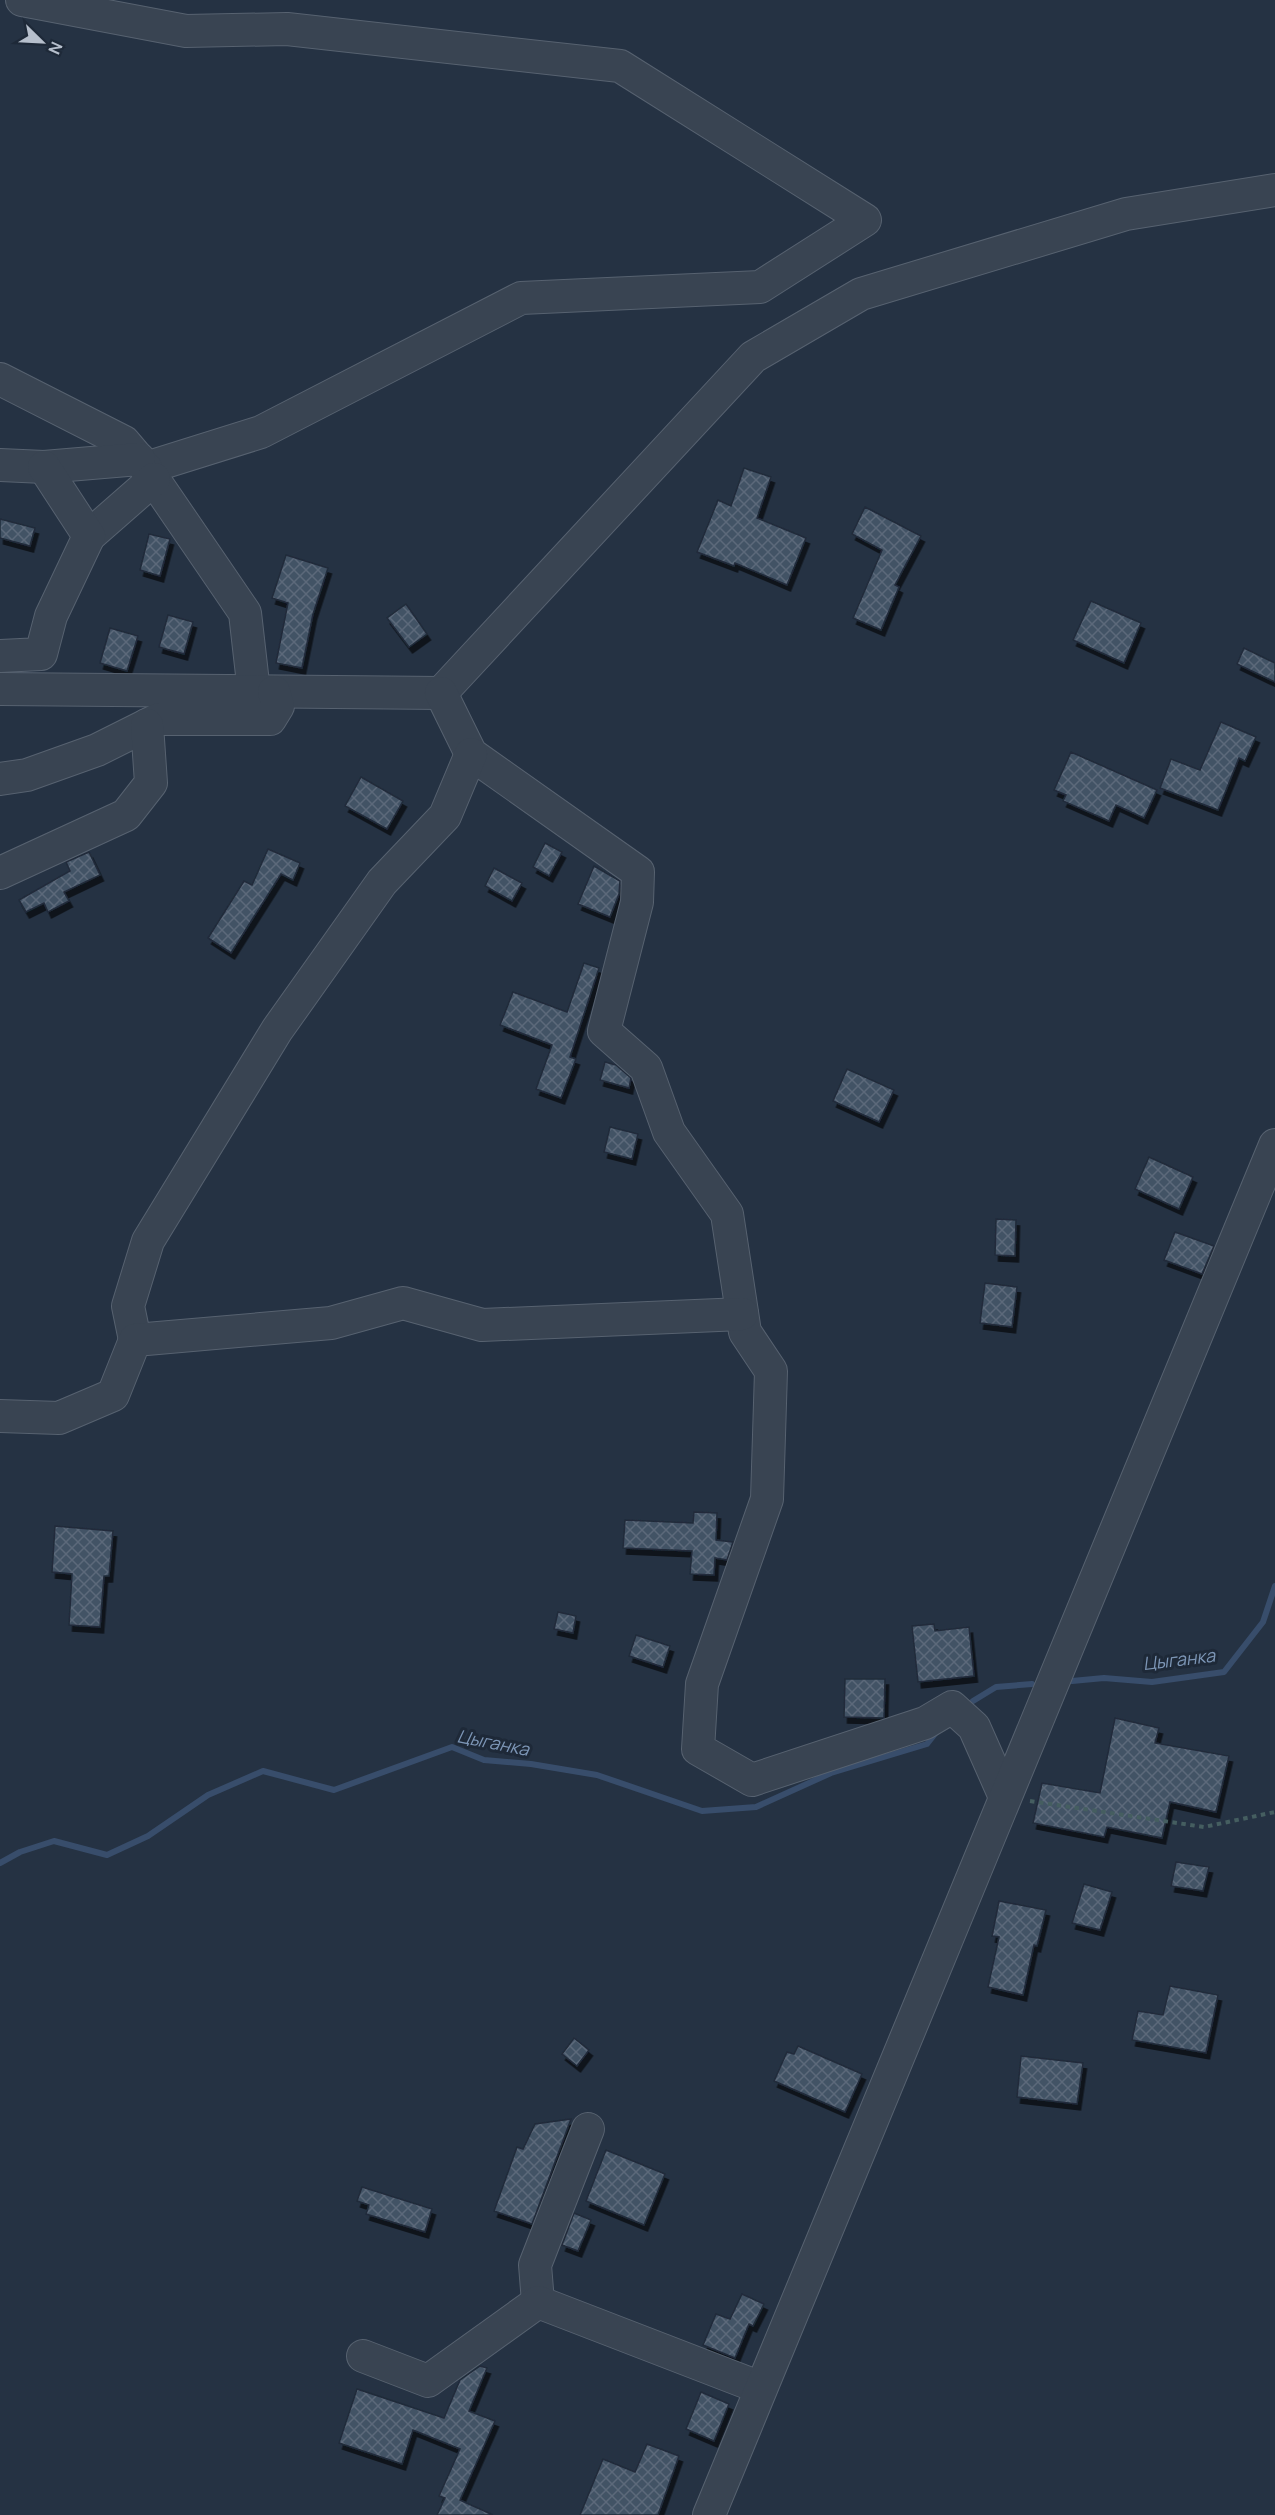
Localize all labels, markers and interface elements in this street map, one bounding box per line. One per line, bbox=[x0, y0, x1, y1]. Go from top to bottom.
north arrow bbox=[12, 12, 72, 72]
text: N bbox=[43, 38, 68, 58]
water label: Цыганка bbox=[1141, 1643, 1217, 1675]
water label: Цыганка bbox=[455, 1723, 532, 1761]

